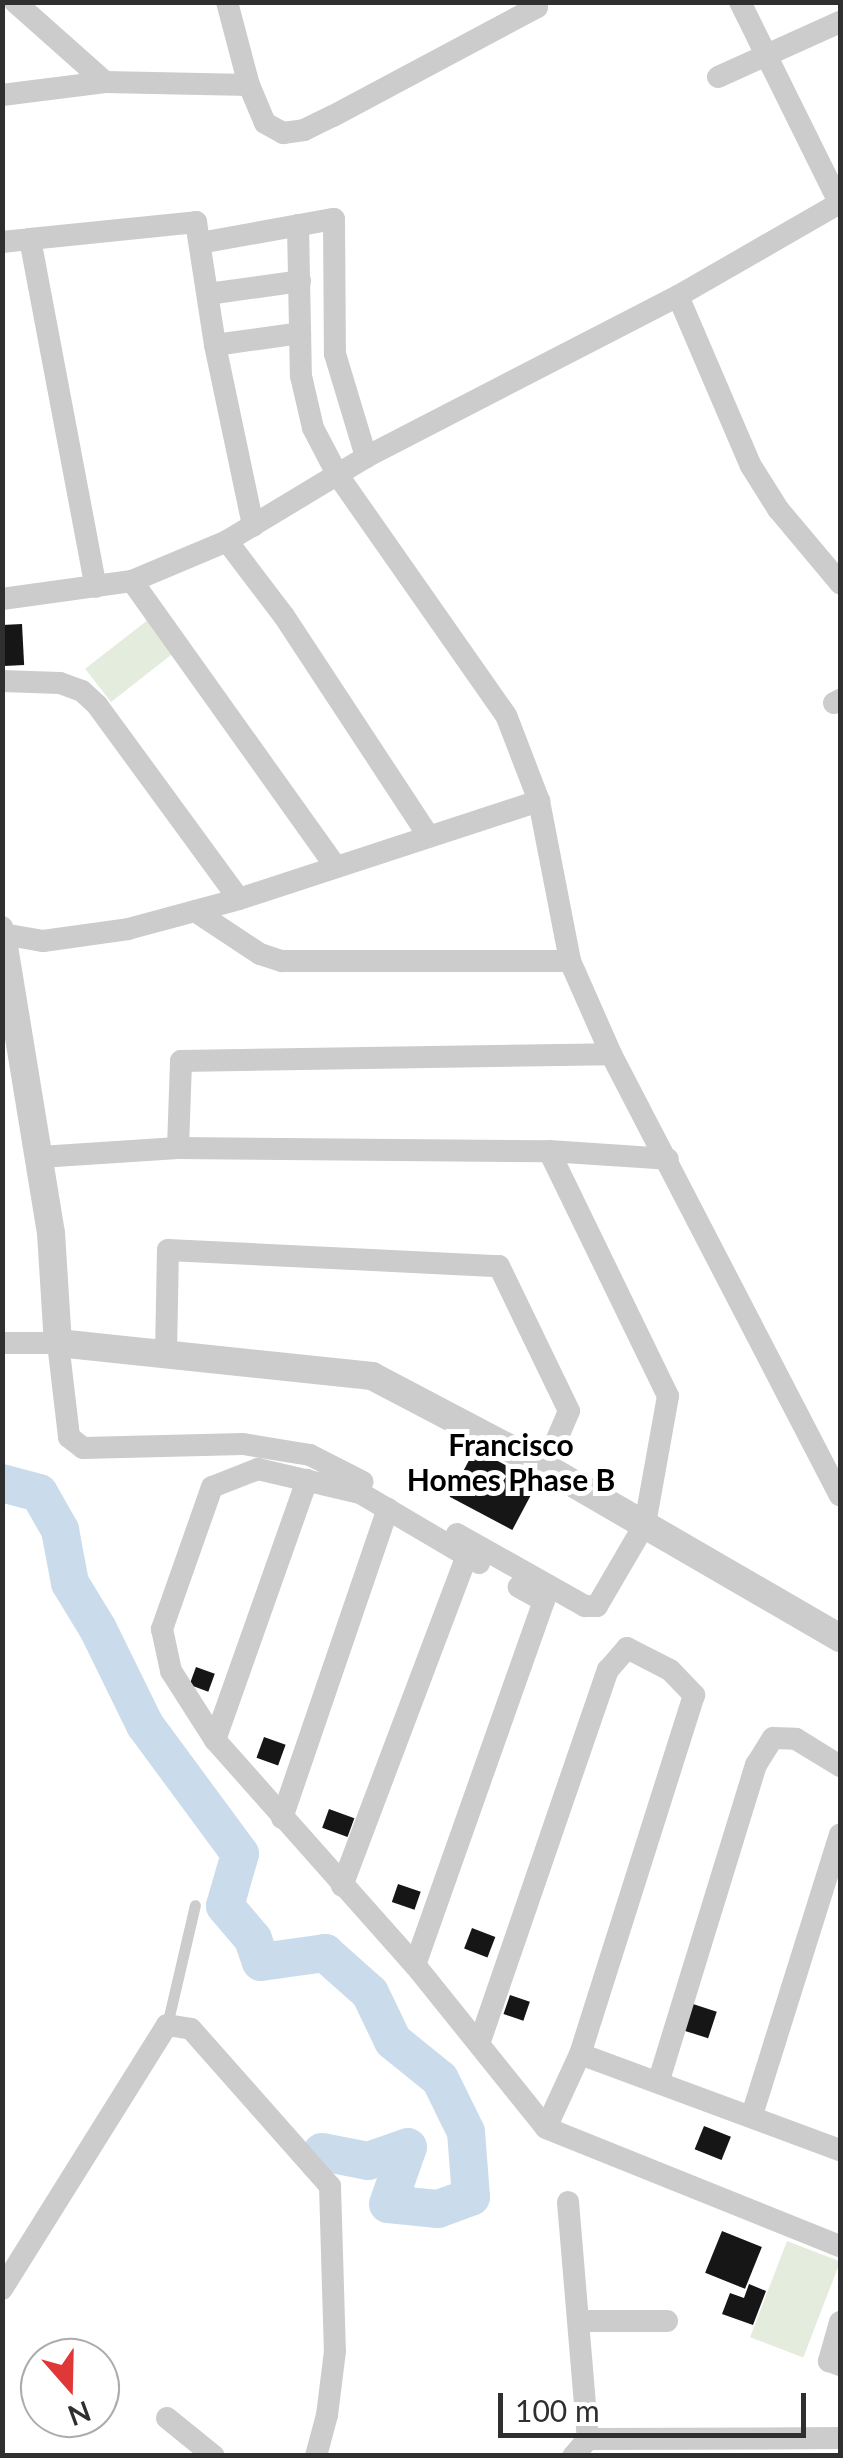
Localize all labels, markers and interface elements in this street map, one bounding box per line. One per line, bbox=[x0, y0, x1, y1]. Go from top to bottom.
district label: Francisco Homes Phase B bbox=[407, 1426, 615, 1496]
north arrow bbox=[20, 2338, 120, 2438]
scale bar bbox=[503, 2373, 810, 2435]
text: 100 m bbox=[515, 2392, 600, 2428]
text: N bbox=[64, 2395, 96, 2434]

